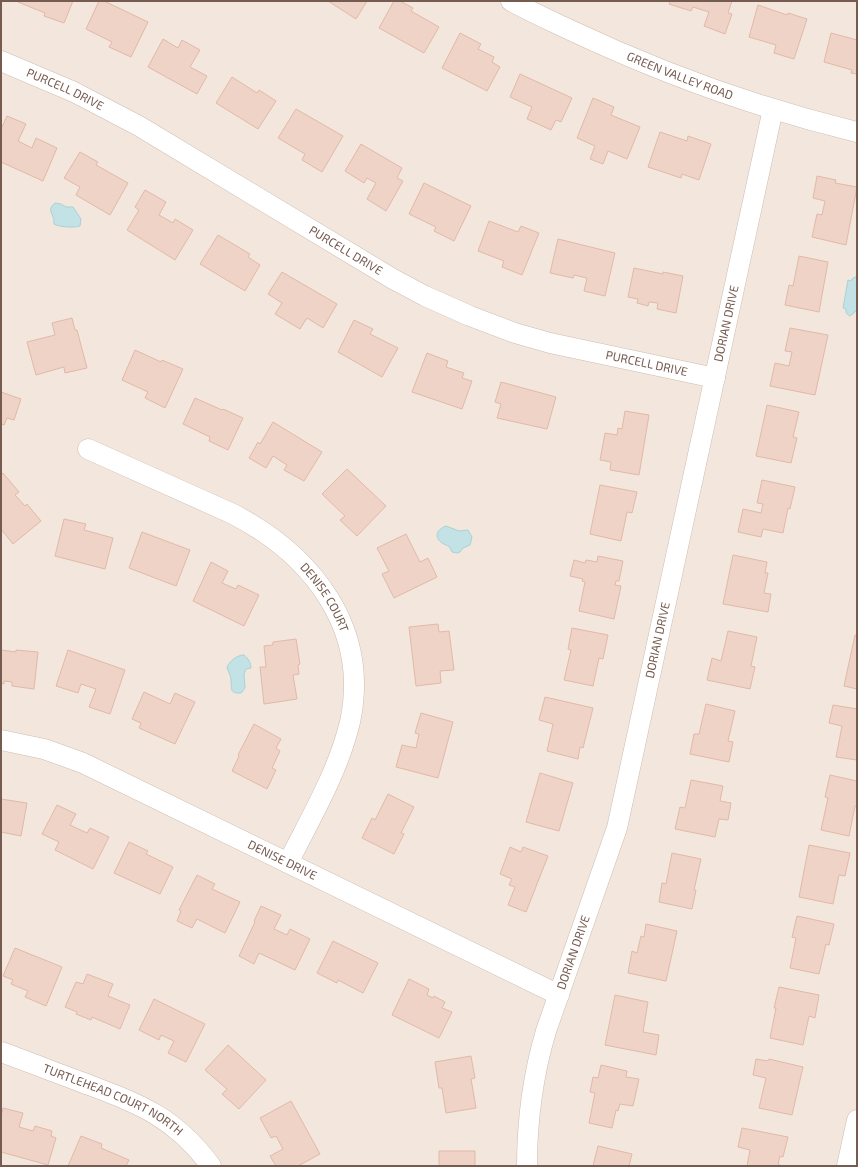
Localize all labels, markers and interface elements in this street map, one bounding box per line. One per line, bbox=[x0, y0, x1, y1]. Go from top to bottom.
street label: GREEN VALLEY ROAD bbox=[625, 48, 735, 102]
street label: PURCELL DRIVE bbox=[25, 65, 107, 112]
street label: PURCELL DRIVE bbox=[307, 222, 386, 277]
street label: DORIAN DRIVE bbox=[710, 284, 741, 363]
street label: PURCELL DRIVE bbox=[605, 347, 689, 378]
street label: DENISE COURT bbox=[298, 559, 352, 634]
street label: DORIAN DRIVE bbox=[642, 600, 672, 679]
street label: DENISE DRIVE bbox=[246, 836, 320, 882]
street label: DORIAN DRIVE bbox=[553, 913, 592, 991]
street label: TURTLEHEAD COURT NORTH bbox=[41, 1060, 186, 1138]

